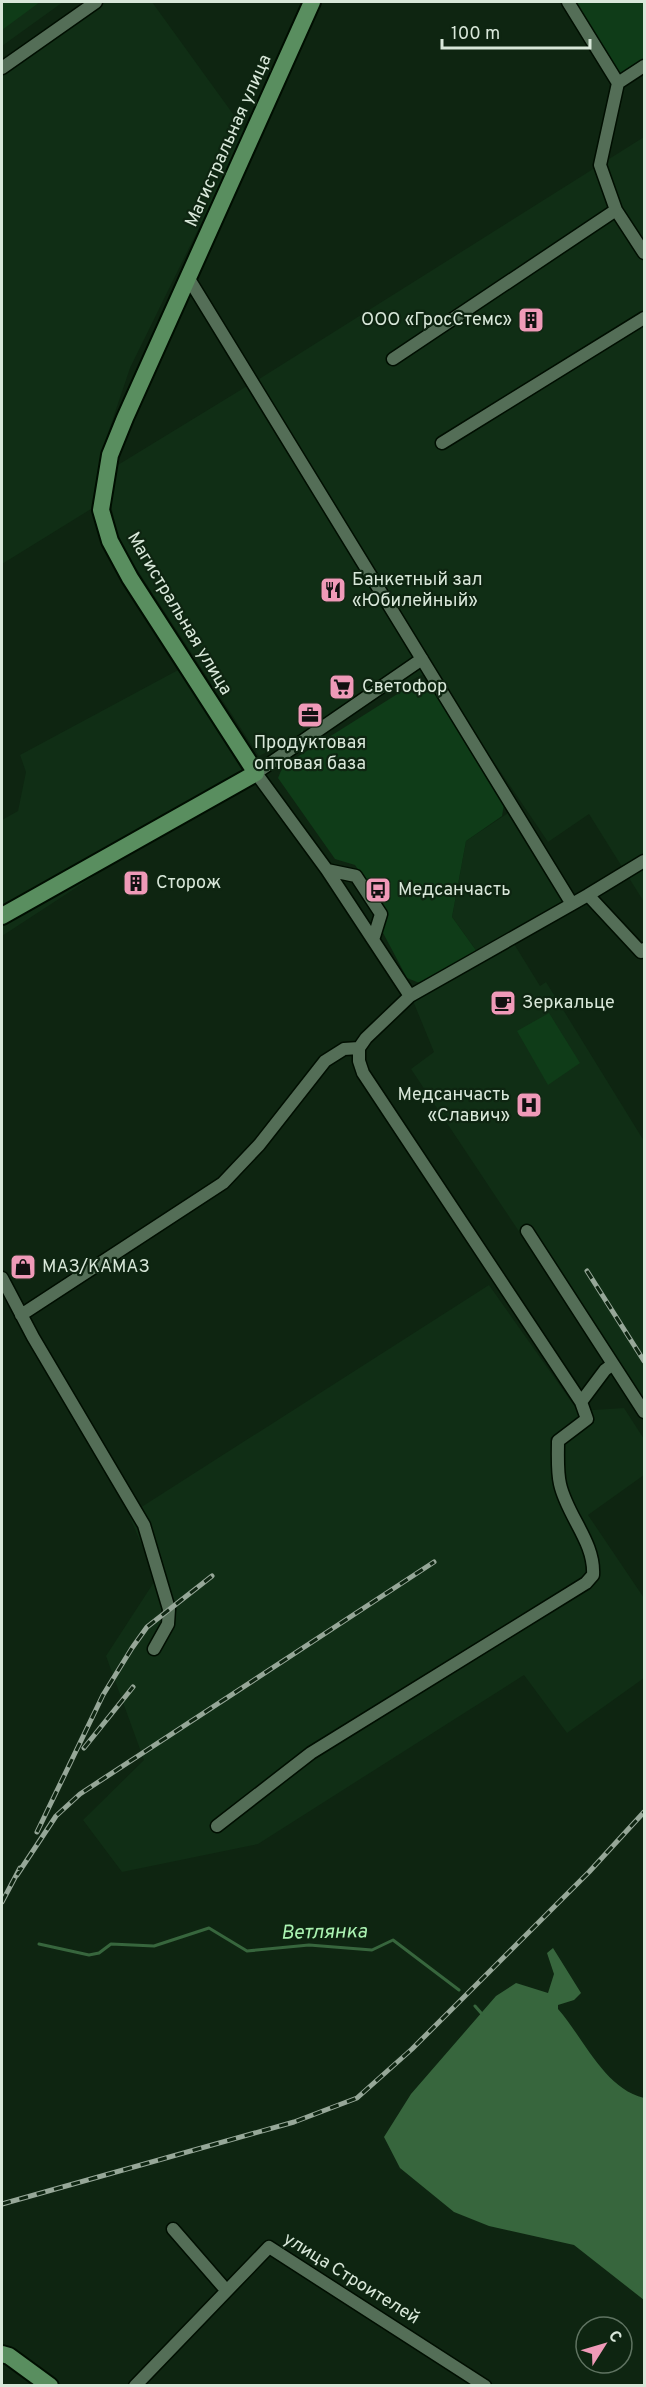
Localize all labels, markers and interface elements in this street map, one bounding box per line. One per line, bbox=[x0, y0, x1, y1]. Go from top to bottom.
scale bar bbox=[442, 12, 590, 50]
text: 100 m bbox=[451, 23, 500, 46]
street label: Магистральная улица bbox=[181, 51, 277, 231]
building icon: ООО «ГросСтемс» bbox=[516, 305, 546, 335]
place label: ООО «ГросСтемс» bbox=[361, 309, 512, 332]
street label: Магистральная улица bbox=[121, 528, 237, 700]
place label: Банкетный зал «Юбилейный» bbox=[352, 569, 483, 613]
restaurant icon: Банкетный зал «Юбилейный» bbox=[318, 575, 348, 605]
supermarket icon: Светофор bbox=[327, 672, 357, 702]
place label: Светофор bbox=[362, 676, 447, 699]
office icon: Продуктовая оптовая база bbox=[295, 700, 325, 730]
place label: Продуктовая оптовая база bbox=[254, 732, 366, 776]
building icon: Сторож bbox=[121, 868, 151, 898]
place label: Сторож bbox=[156, 872, 221, 895]
bus stop icon: Медсанчасть bbox=[363, 875, 393, 905]
place label: Медсанчасть bbox=[398, 879, 511, 902]
cafe icon: Зеркальце bbox=[488, 988, 518, 1018]
place label: Зеркальце bbox=[522, 992, 615, 1015]
place label: Медсанчасть «Славич» bbox=[397, 1084, 510, 1128]
hospital icon: Медсанчасть «Славич» bbox=[514, 1090, 544, 1120]
shop icon: МАЗ/КАМАЗ bbox=[8, 1252, 38, 1282]
place label: МАЗ/КАМАЗ bbox=[42, 1256, 150, 1279]
water label: Ветлянка bbox=[281, 1919, 368, 1947]
street label: улица Строителей bbox=[279, 2228, 423, 2330]
north arrow bbox=[574, 2315, 634, 2375]
text: С bbox=[603, 2327, 625, 2347]

